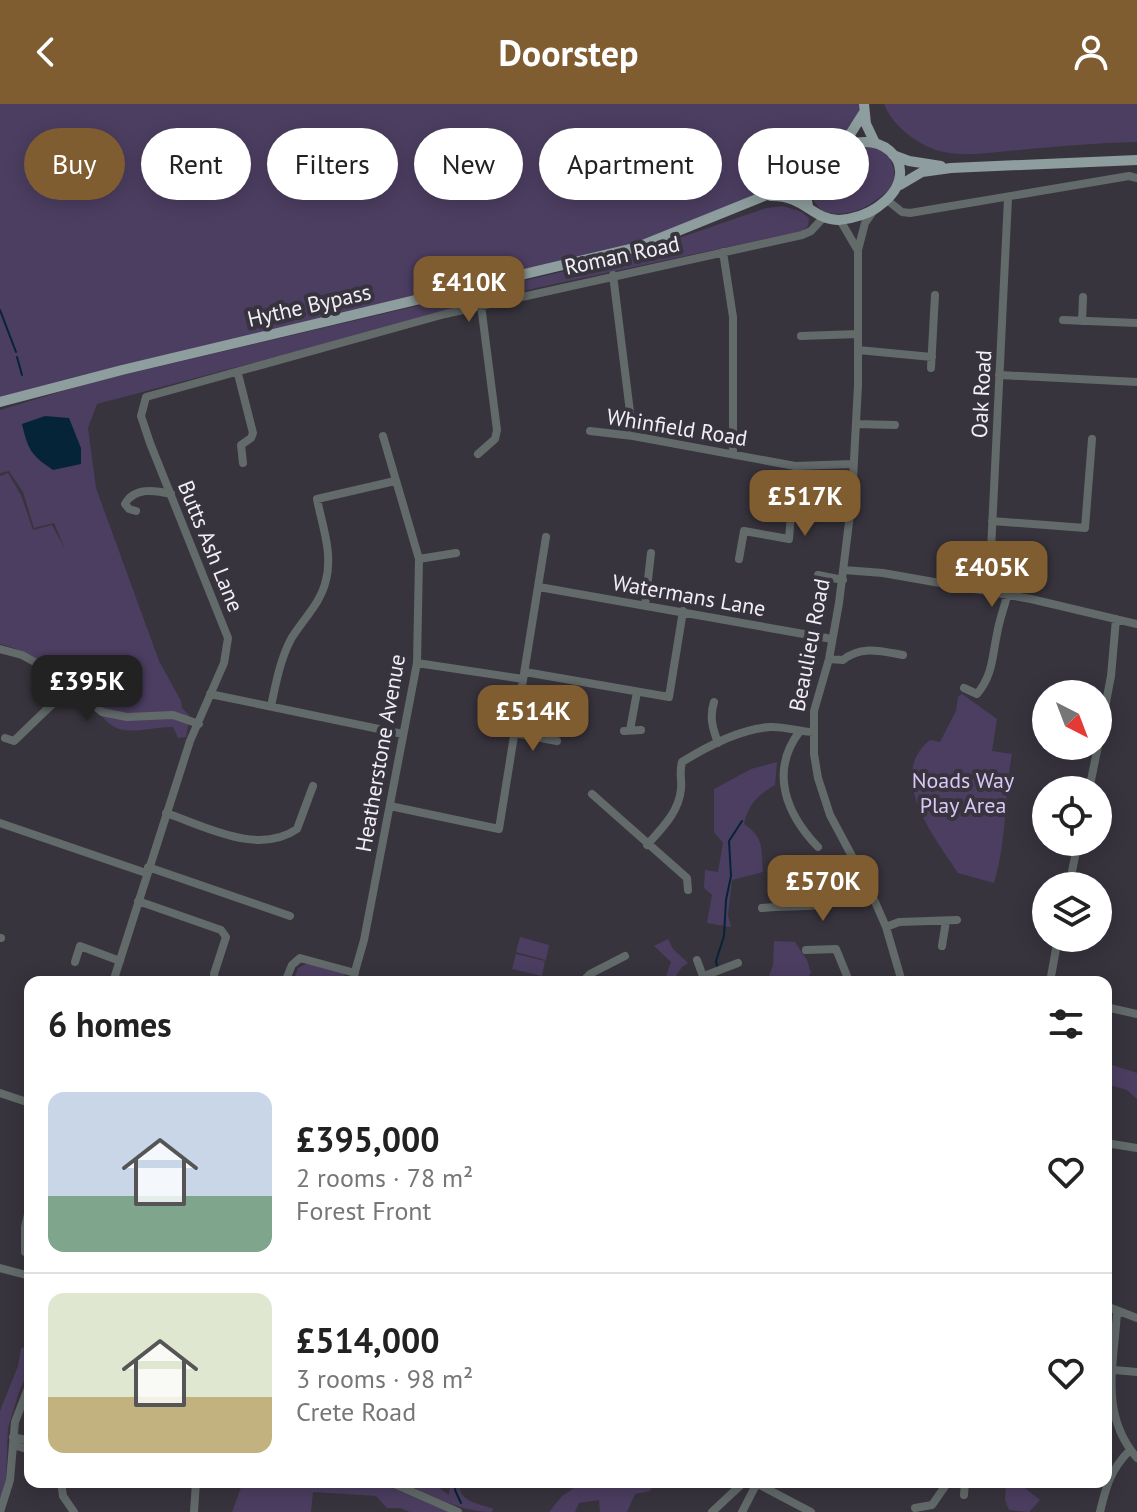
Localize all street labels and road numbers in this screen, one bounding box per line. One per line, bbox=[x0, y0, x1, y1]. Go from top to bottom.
street label: Roman Road bbox=[562, 229, 682, 281]
street label: Hythe Bypass bbox=[244, 277, 374, 333]
street label: Oak Road bbox=[965, 349, 997, 439]
street label: Whinfield Road bbox=[605, 402, 749, 452]
street label: Butts Ash Lane bbox=[172, 476, 250, 616]
street label: Watermans Lane bbox=[610, 568, 768, 622]
street label: Beaulieu Road bbox=[782, 576, 836, 714]
street label: Heatherstone Avenue bbox=[349, 652, 411, 854]

